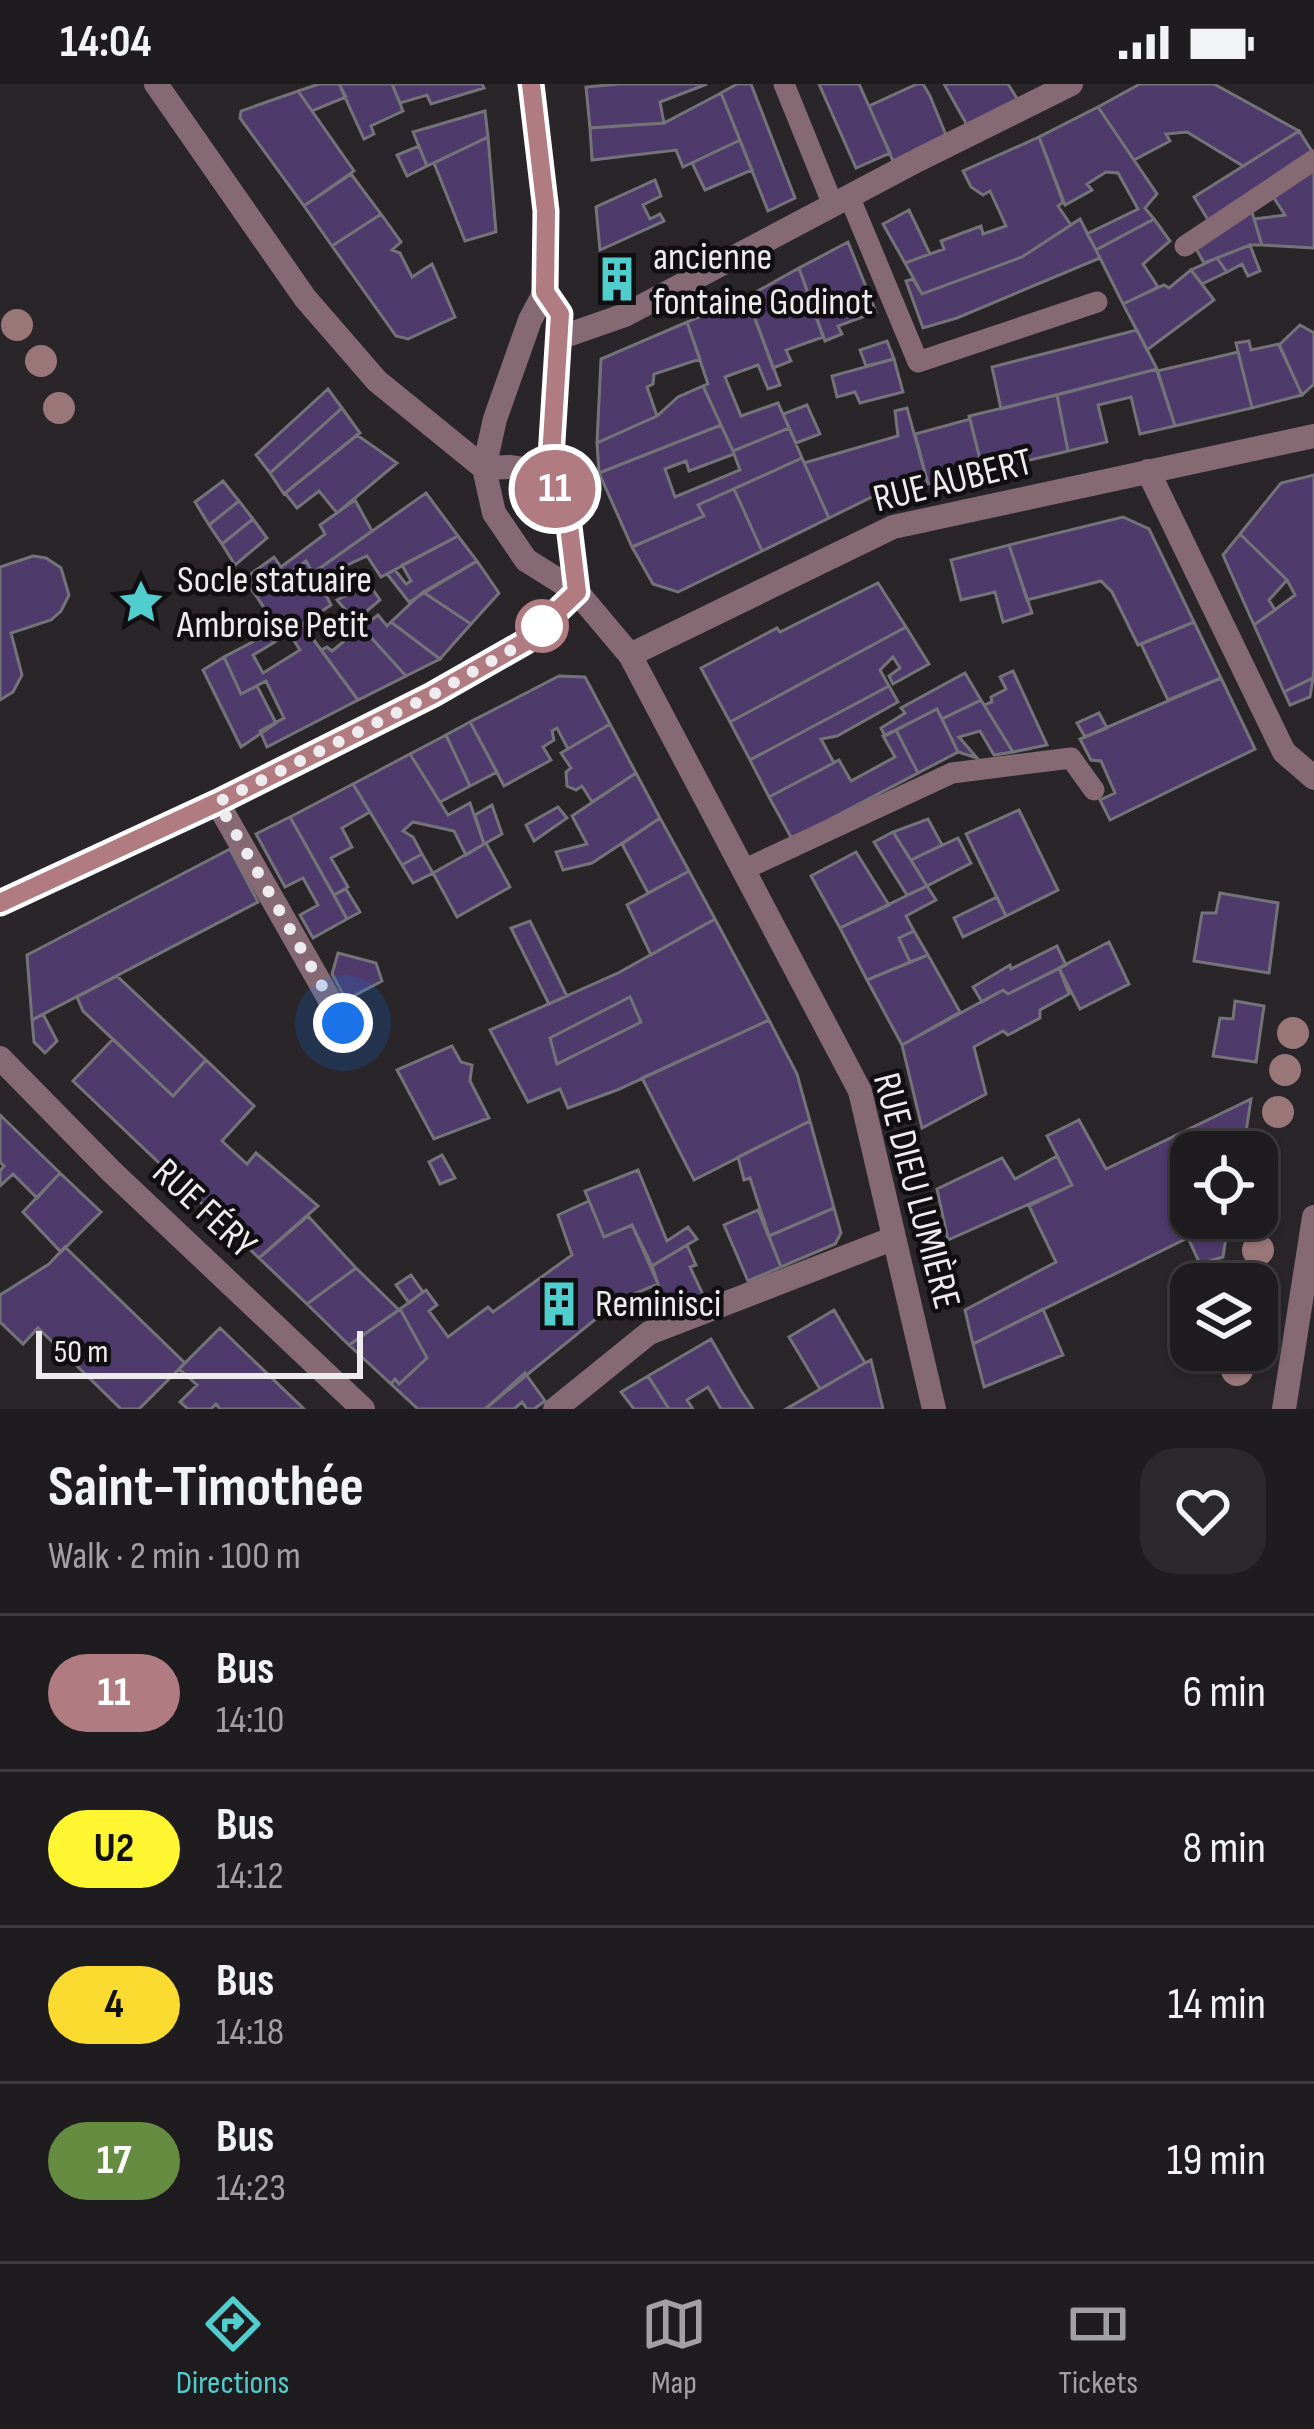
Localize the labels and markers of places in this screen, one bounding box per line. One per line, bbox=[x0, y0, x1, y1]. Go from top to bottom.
place label: ancienne fontaine Godinot bbox=[653, 234, 873, 326]
building icon: ancienne fontaine Godinot bbox=[592, 254, 642, 304]
place label: Socle statuaire Ambroise Petit bbox=[176, 557, 372, 649]
place icon: Socle statuaire Ambroise Petit bbox=[116, 577, 166, 627]
unlabelled marker bbox=[517, 601, 567, 651]
building icon: Reminisci bbox=[534, 1279, 584, 1329]
place label: Reminisci bbox=[595, 1281, 721, 1328]

